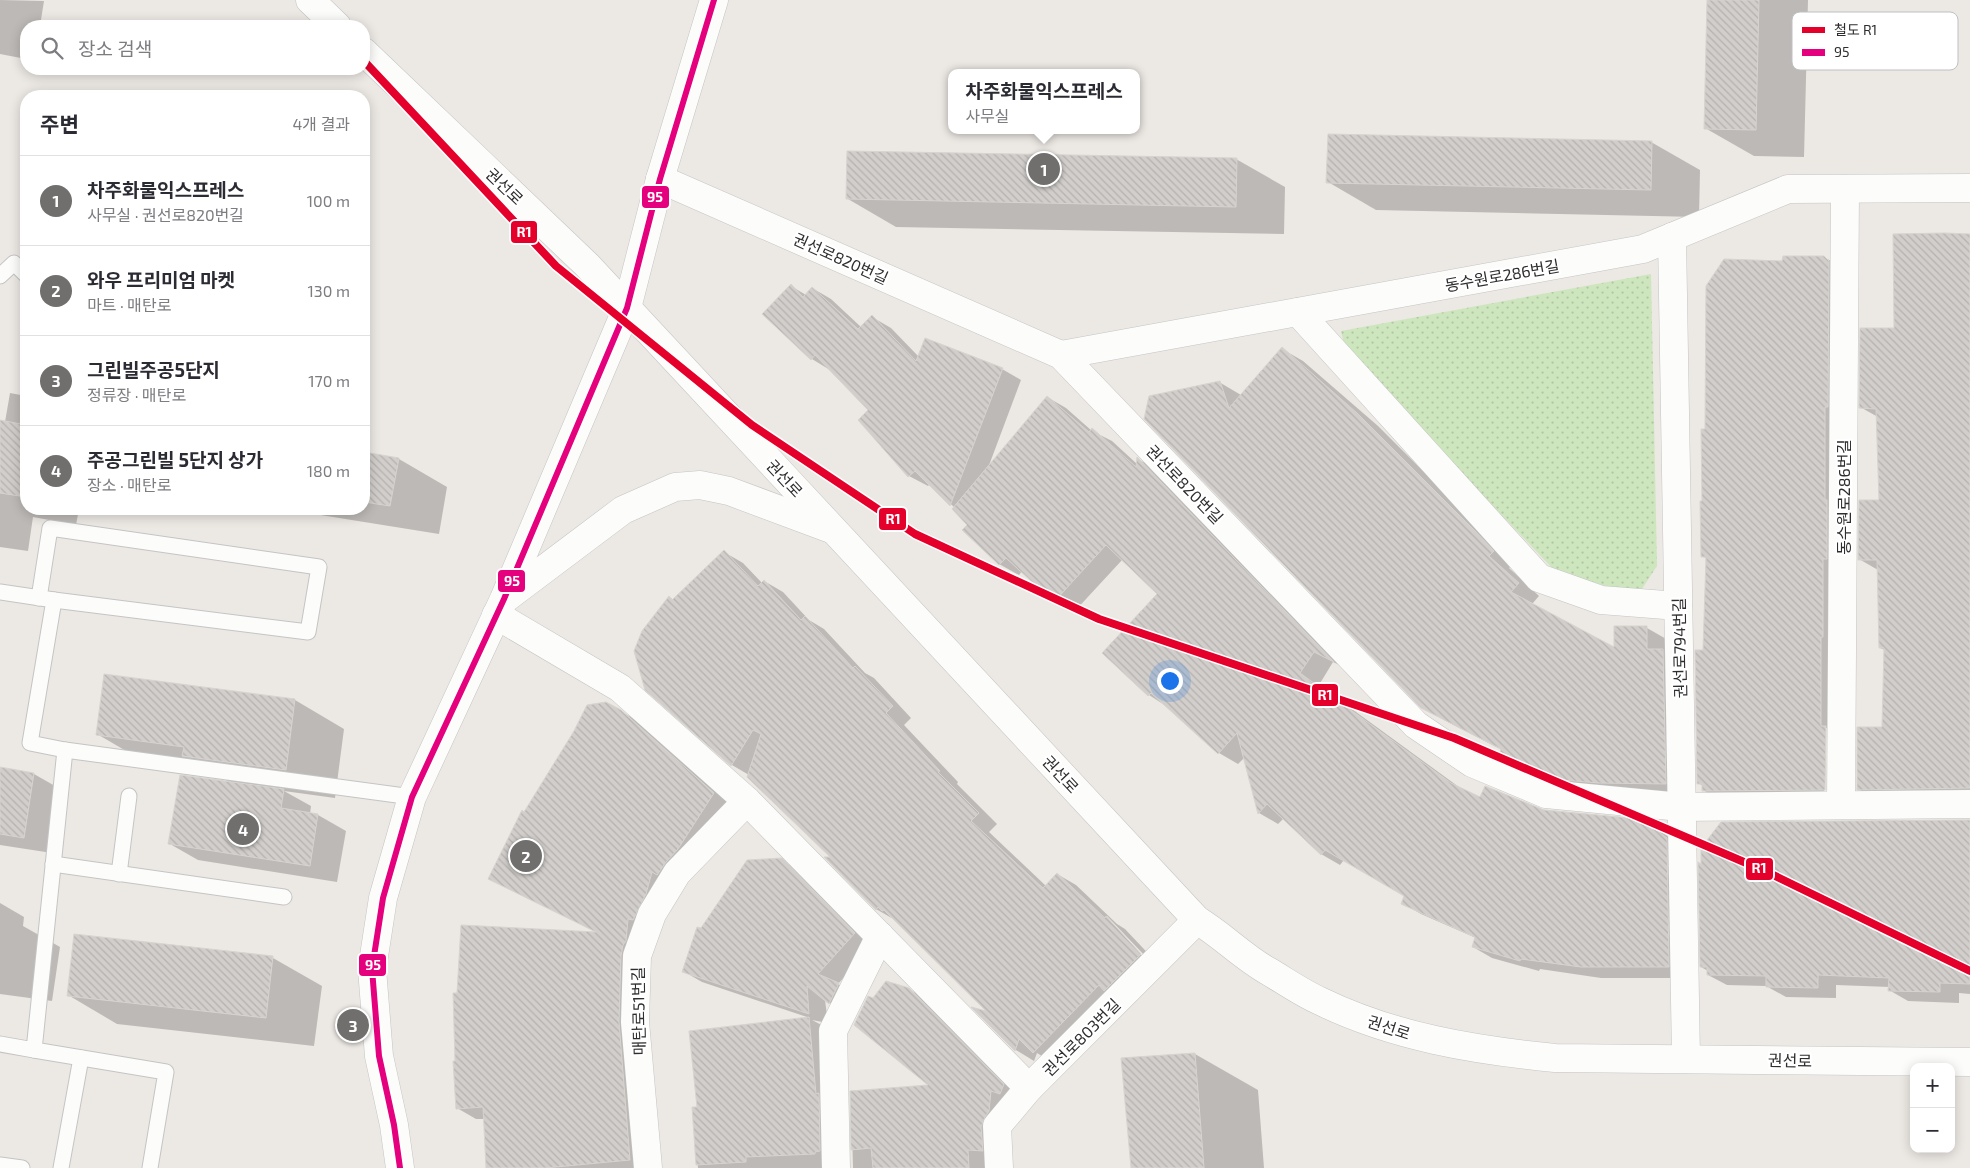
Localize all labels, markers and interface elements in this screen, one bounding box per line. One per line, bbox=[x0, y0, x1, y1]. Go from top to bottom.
legend bbox=[1792, 12, 1958, 70]
search box bbox=[20, 20, 370, 75]
text: 철도 R1 bbox=[1834, 21, 1877, 38]
icon: search bbox=[38, 34, 66, 62]
text: 장소 검색 bbox=[78, 37, 152, 60]
text: 95 bbox=[1834, 43, 1850, 60]
popup bbox=[948, 69, 1140, 134]
text: 차주화물익스프레스 bbox=[965, 79, 1123, 102]
text: 사무실 bbox=[965, 106, 1010, 125]
text: 주변 bbox=[40, 111, 79, 136]
text: 4개 결과 bbox=[292, 114, 350, 133]
pin: 1 bbox=[1028, 150, 1060, 188]
street label: 권선로 bbox=[483, 164, 528, 208]
text: 차주화물익스프레스 bbox=[87, 178, 244, 201]
line badge: 95 bbox=[641, 185, 670, 209]
text: 95 bbox=[647, 188, 663, 205]
text: 1 bbox=[53, 191, 59, 210]
text: 100 m bbox=[307, 191, 350, 210]
text: 사무실 · 권선로820번길 bbox=[87, 205, 244, 224]
line badge: R1 bbox=[510, 220, 538, 244]
text: R1 bbox=[516, 223, 532, 240]
street label: 권선로820번길 bbox=[791, 229, 891, 287]
street label: 동수원로286번길 bbox=[1443, 256, 1561, 294]
text: 와우 프리미엄 마켓 bbox=[87, 268, 235, 291]
text: 2 bbox=[51, 281, 61, 300]
text: 130 m bbox=[308, 281, 350, 300]
text: 마트 · 매탄로 bbox=[87, 295, 172, 314]
text: 그린빌주공5단지 bbox=[87, 358, 220, 381]
text: 3 bbox=[51, 371, 61, 390]
text: 170 m bbox=[308, 371, 350, 390]
text: 정류장 · 매탄로 bbox=[87, 385, 186, 404]
street label: 동수원로286번길 bbox=[1834, 439, 1853, 555]
street label: 권선로820번길 bbox=[1143, 441, 1227, 527]
text: 주공그린빌 5단지 상가 bbox=[87, 448, 263, 471]
street label: 권선로 bbox=[763, 455, 807, 501]
text: 4 bbox=[51, 461, 61, 480]
text: 180 m bbox=[307, 461, 350, 480]
text: 장소 · 매탄로 bbox=[87, 475, 172, 494]
line badge: R1 bbox=[878, 507, 907, 531]
text: R1 bbox=[885, 510, 901, 527]
line badge: 95 bbox=[497, 569, 526, 593]
text: 95 bbox=[504, 572, 520, 589]
street label: 권선로794번길 bbox=[1669, 597, 1689, 699]
your location bbox=[1157, 668, 1183, 694]
line badge: R1 bbox=[1311, 683, 1339, 707]
text: R1 bbox=[1317, 686, 1333, 703]
street label: 권선로 bbox=[1039, 751, 1083, 797]
pin: 4 bbox=[227, 810, 259, 848]
pin: 2 bbox=[510, 837, 542, 875]
line badge: R1 bbox=[1745, 857, 1774, 881]
text: R1 bbox=[1751, 859, 1767, 876]
line badge: 95 bbox=[358, 953, 387, 977]
text: 95 bbox=[365, 956, 381, 973]
street label: 매탄로51번길 bbox=[628, 967, 648, 1055]
street label: 권선로803번길 bbox=[1038, 994, 1124, 1080]
pin: 3 bbox=[337, 1006, 369, 1044]
street label: 권선로 bbox=[1365, 1011, 1413, 1043]
street label: 권선로 bbox=[1768, 1050, 1813, 1070]
map controls bbox=[1910, 1063, 1955, 1153]
button: + bbox=[1910, 1063, 1955, 1108]
button: − bbox=[1910, 1108, 1955, 1153]

